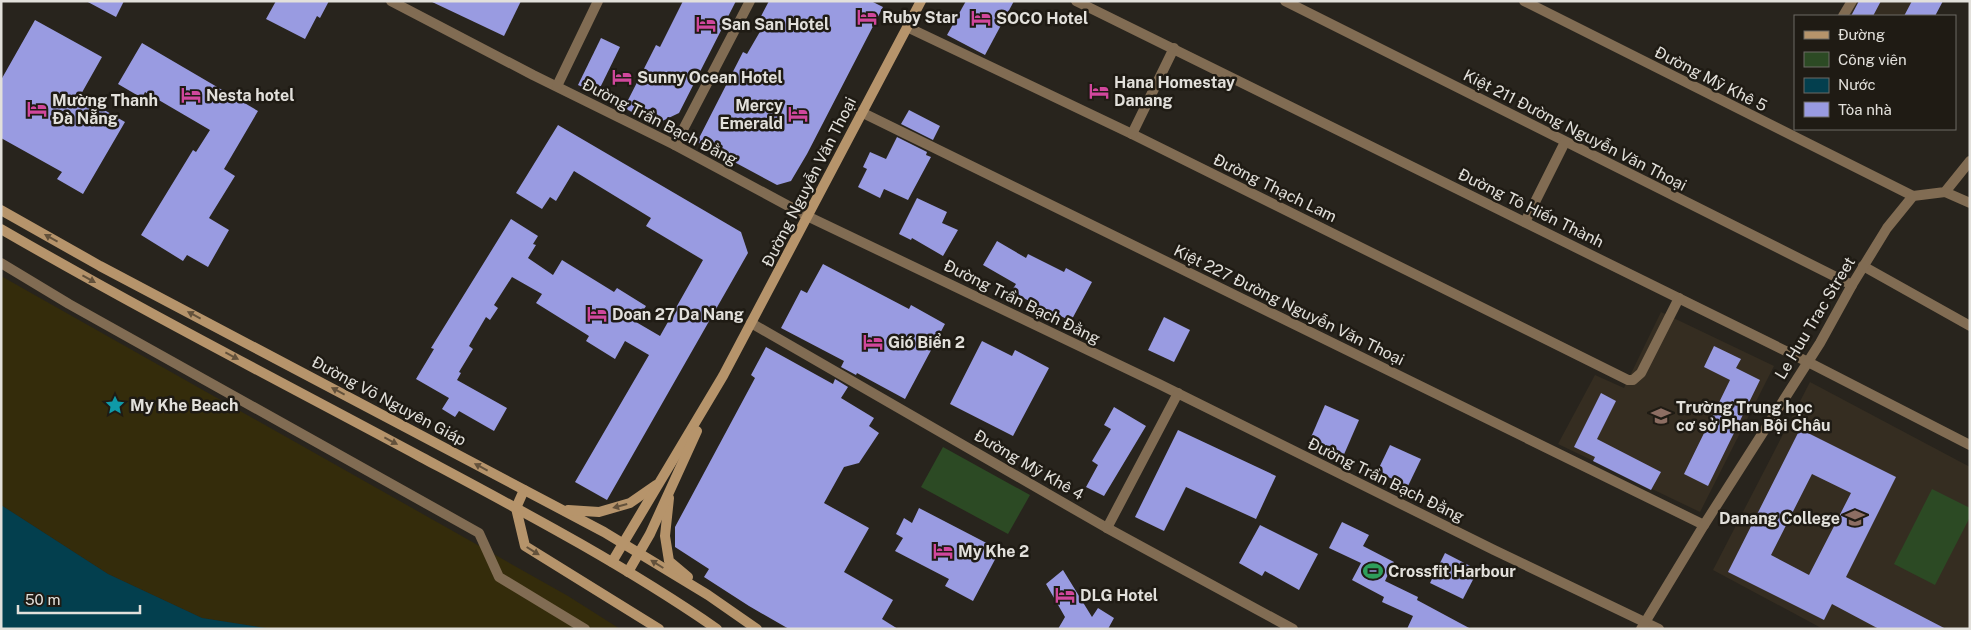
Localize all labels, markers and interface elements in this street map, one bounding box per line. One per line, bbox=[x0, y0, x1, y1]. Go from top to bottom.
hotel icon: Ruby Star bbox=[856, 6, 878, 28]
hotel icon: SOCO Hotel bbox=[970, 7, 992, 29]
place label: Ruby Star bbox=[882, 8, 958, 27]
place label: SOCO Hotel bbox=[996, 9, 1088, 28]
hotel icon: San San Hotel bbox=[695, 13, 717, 35]
place label: San San Hotel bbox=[721, 15, 829, 34]
legend bbox=[1794, 15, 1956, 130]
text: Đường bbox=[1838, 26, 1885, 43]
street label: Đường Mỹ Khê 5 bbox=[1651, 42, 1771, 116]
text: Công viên bbox=[1838, 51, 1907, 68]
street label: Kiệt 211 Đường Nguyễn Văn Thoại bbox=[1460, 65, 1690, 195]
hotel icon: Sunny Ocean Hotel bbox=[611, 66, 633, 88]
place label: Sunny Ocean Hotel bbox=[637, 68, 783, 87]
place label: Hana Homestay Danang bbox=[1114, 73, 1235, 110]
street label: Đường Trần Bạch Đằng bbox=[579, 75, 741, 169]
text: Nước bbox=[1838, 76, 1876, 93]
hotel icon: Hana Homestay Danang bbox=[1088, 80, 1110, 102]
hotel icon: Nesta hotel bbox=[180, 84, 202, 106]
place label: Nesta hotel bbox=[206, 86, 295, 105]
place label: Mường Thanh Đà Nẵng bbox=[52, 91, 158, 128]
street label: Đường Nguyễn Văn Thoại bbox=[758, 94, 860, 270]
place label: Mercy Emerald bbox=[719, 96, 783, 133]
hotel icon: Mường Thanh Đà Nẵng bbox=[26, 98, 48, 120]
text: Tòa nhà bbox=[1838, 101, 1892, 118]
hotel icon: Mercy Emerald bbox=[787, 103, 809, 125]
street label: Đường Thạch Lam bbox=[1210, 150, 1340, 226]
street label: Đường Tô Hiến Thành bbox=[1455, 164, 1607, 252]
one-way arrow bbox=[43, 234, 58, 242]
street label: Kiệt 227 Đường Nguyễn Văn Thoại bbox=[1171, 241, 1407, 369]
street label: Le Huu Trac Street bbox=[1771, 253, 1859, 383]
street label: Đường Trần Bạch Đằng bbox=[941, 256, 1103, 348]
one-way arrow bbox=[82, 275, 96, 284]
hotel icon: Doan 27 Da Nang bbox=[586, 303, 608, 325]
place label: Doan 27 Da Nang bbox=[612, 305, 744, 324]
one-way arrow bbox=[187, 311, 201, 319]
hotel icon: Gió Biển 2 bbox=[862, 331, 884, 353]
place label: Gió Biển 2 bbox=[888, 332, 965, 352]
one-way arrow bbox=[225, 352, 240, 360]
street label: Đường Võ Nguyên Giáp bbox=[309, 352, 469, 450]
one-way arrow bbox=[330, 387, 345, 395]
place icon: My Khe Beach bbox=[104, 394, 126, 416]
place label: My Khe Beach bbox=[130, 396, 238, 415]
place label: Trường Trung học cơ sở Phan Bội Châu bbox=[1676, 398, 1831, 435]
school or university icon: Trường Trung học cơ sở Phan Bội Châu bbox=[1650, 405, 1672, 427]
street label: Đường Mỹ Khê 4 bbox=[971, 426, 1087, 504]
street label: Đường Trần Bạch Đằng bbox=[1305, 434, 1467, 526]
one-way arrow bbox=[384, 437, 398, 445]
one-way arrow bbox=[474, 463, 489, 471]
one-way arrow bbox=[612, 503, 627, 511]
school or university icon: Danang College bbox=[1844, 507, 1866, 529]
place label: Danang College bbox=[1719, 509, 1840, 528]
hotel icon: My Khe 2 bbox=[932, 540, 954, 562]
place label: My Khe 2 bbox=[958, 542, 1029, 561]
one-way arrow bbox=[526, 546, 539, 556]
one-way arrow bbox=[651, 559, 664, 568]
sports icon: Crossfit Harbour bbox=[1362, 560, 1384, 582]
place label: Crossfit Harbour bbox=[1388, 562, 1516, 581]
scale bar bbox=[18, 582, 140, 614]
hotel icon: DLG Hotel bbox=[1054, 584, 1076, 606]
place label: DLG Hotel bbox=[1080, 586, 1158, 605]
text: 50 m bbox=[25, 591, 60, 608]

